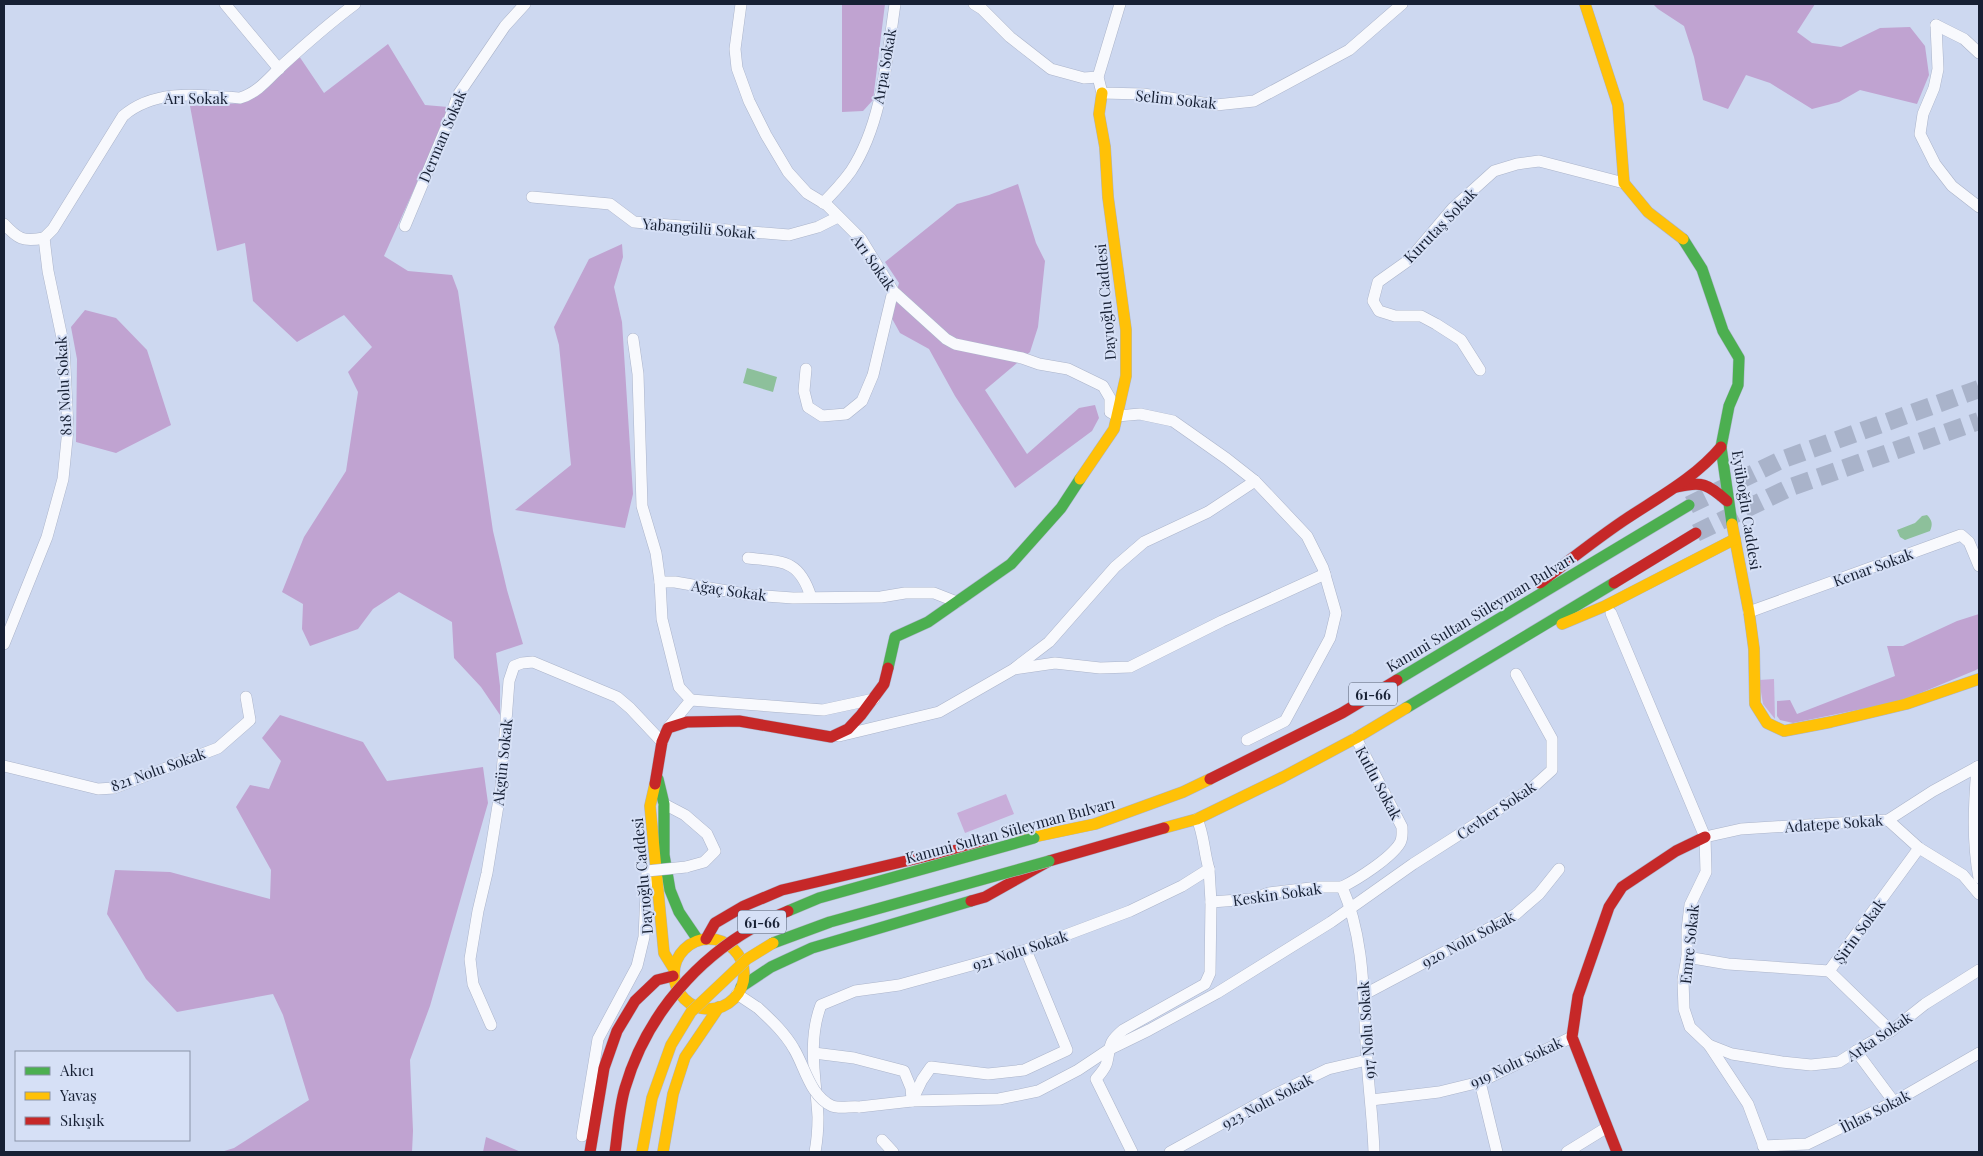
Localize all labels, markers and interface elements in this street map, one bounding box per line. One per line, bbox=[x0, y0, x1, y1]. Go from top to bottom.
street label: Arpa Sokak bbox=[867, 26, 901, 106]
street label: Selim Sokak bbox=[1134, 85, 1218, 113]
street label: Derman Sokak bbox=[414, 86, 471, 185]
street label: Arı Sokak bbox=[163, 88, 229, 108]
street label: Kurutaş Sokak bbox=[1399, 183, 1481, 267]
street label: Yabangülü Sokak bbox=[641, 213, 757, 243]
street label: Arı Sokak bbox=[847, 229, 901, 295]
street label: Dayıoğlu Caddesi bbox=[1090, 242, 1120, 361]
street label: 818 Nolu Sokak bbox=[50, 335, 76, 436]
street label: Eyüboğlu Caddesi bbox=[1728, 449, 1766, 572]
street label: Kenar Sokak bbox=[1830, 543, 1917, 591]
street label: Kanuni Sultan Süleyman Bulvarı bbox=[1382, 547, 1578, 676]
street label: Ağaç Sokak bbox=[689, 575, 769, 605]
road number: 61-66 bbox=[1349, 682, 1397, 706]
street label: Akgün Sokak bbox=[487, 717, 517, 807]
street label: 821 Nolu Sokak bbox=[108, 742, 209, 795]
street label: Kutlu Sokak bbox=[1351, 743, 1407, 824]
street label: Cevher Sokak bbox=[1453, 776, 1540, 844]
street label: Kanuni Sultan Süleyman Bulvarı bbox=[903, 792, 1118, 868]
street label: Adatepe Sokak bbox=[1783, 810, 1885, 836]
street label: Dayıoğlu Caddesi bbox=[627, 816, 657, 935]
street label: Keskin Sokak bbox=[1231, 878, 1323, 910]
street label: Şirin Sokak bbox=[1829, 894, 1890, 968]
street label: Emre Sokak bbox=[1675, 902, 1703, 985]
street label: 920 Nolu Sokak bbox=[1418, 906, 1519, 972]
road number: 61-66 bbox=[738, 910, 786, 934]
street label: 921 Nolu Sokak bbox=[970, 925, 1071, 975]
street label: 917 Nolu Sokak bbox=[1353, 980, 1379, 1080]
street label: Arka Sokak bbox=[1842, 1006, 1916, 1066]
street label: 919 Nolu Sokak bbox=[1467, 1032, 1566, 1092]
legend bbox=[15, 1051, 190, 1141]
text: Akıcı bbox=[59, 1060, 94, 1080]
street label: 923 Nolu Sokak bbox=[1218, 1068, 1317, 1133]
street label: İhlas Sokak bbox=[1837, 1084, 1914, 1137]
text: Yavaş bbox=[59, 1085, 97, 1105]
text: Sıkışık bbox=[60, 1110, 105, 1130]

